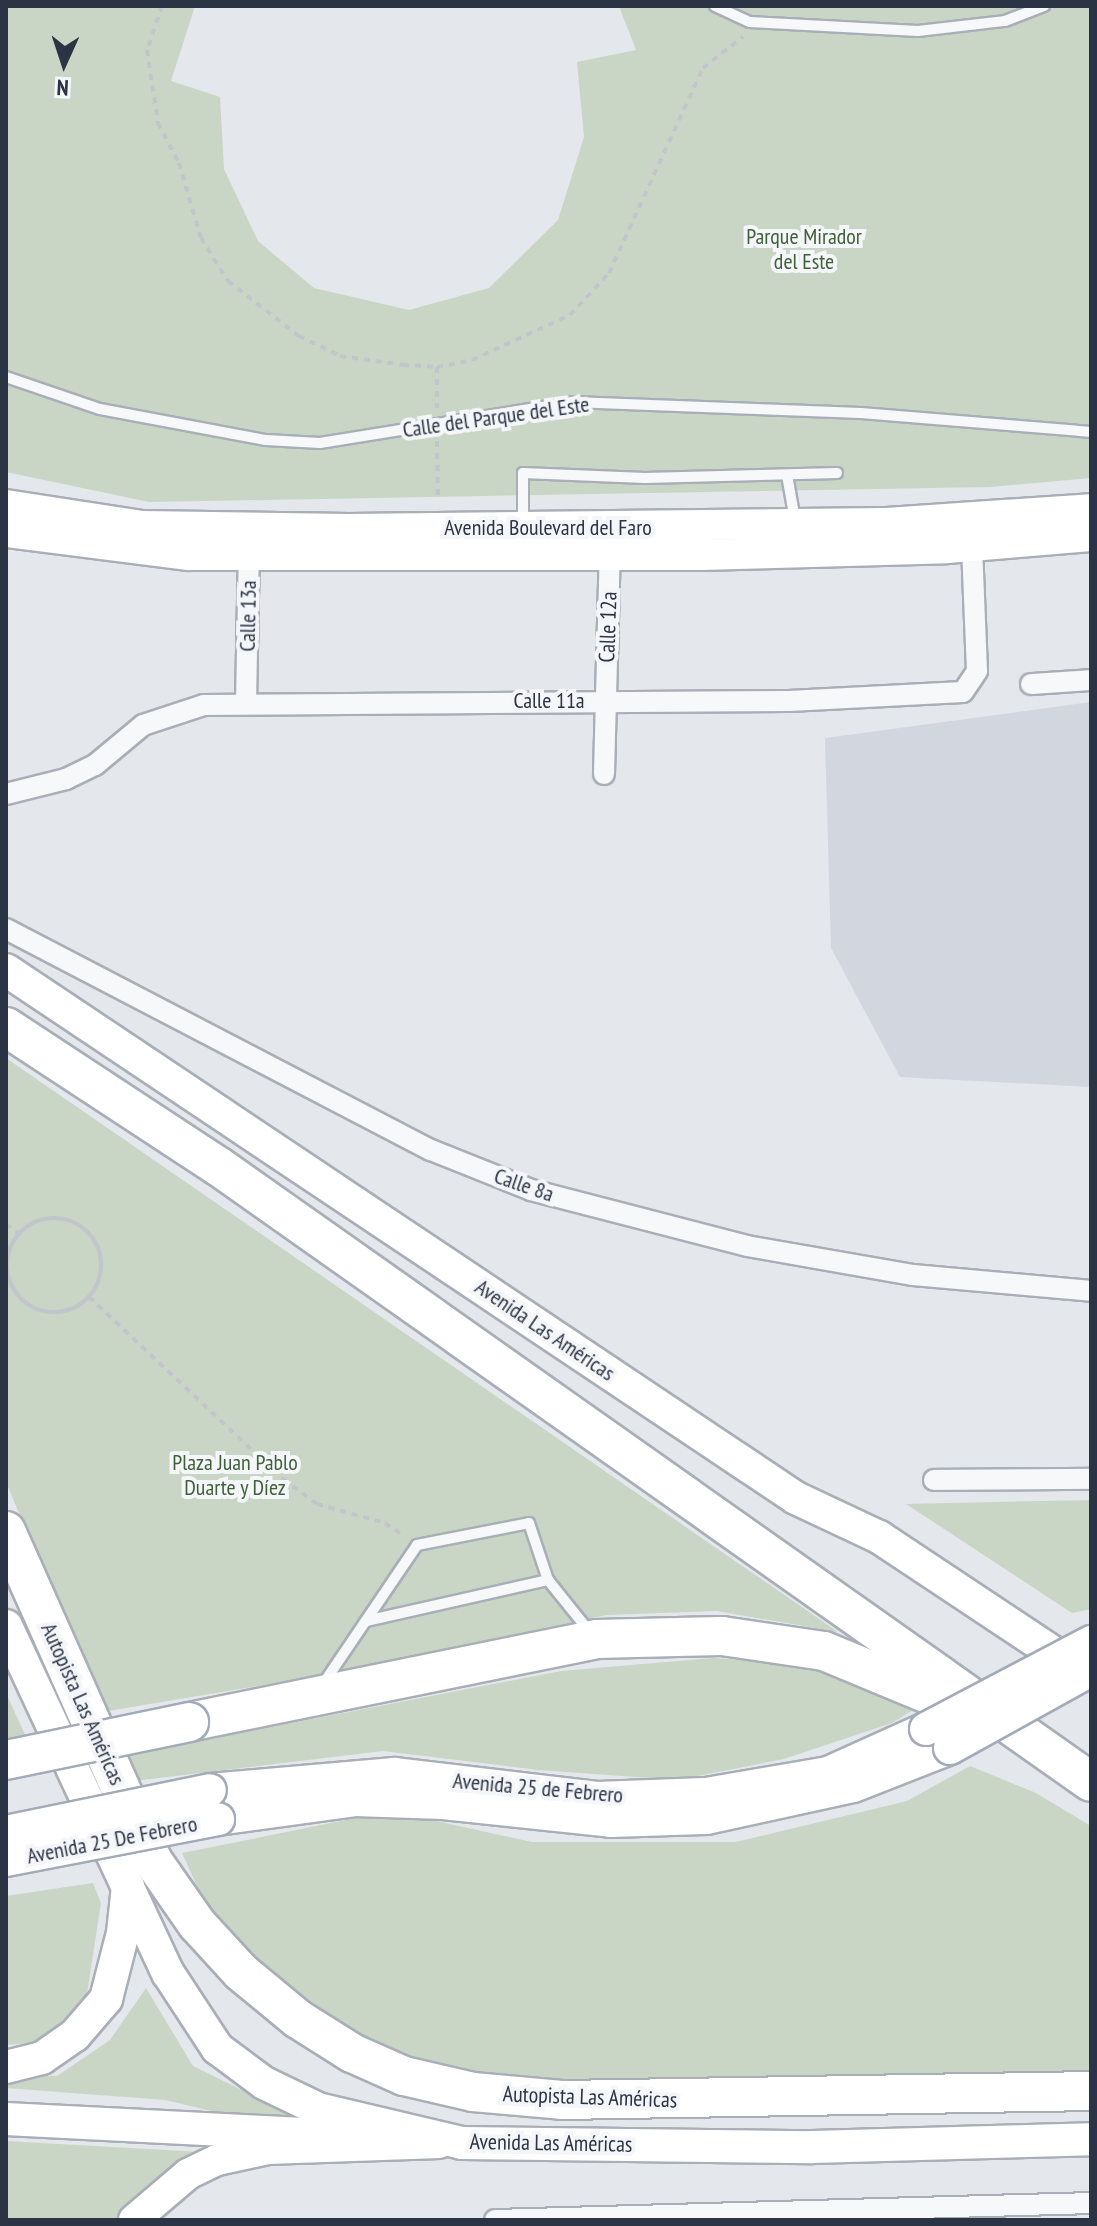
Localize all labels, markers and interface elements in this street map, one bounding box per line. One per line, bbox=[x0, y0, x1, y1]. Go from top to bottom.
north arrow bbox=[24, 24, 104, 104]
text: N bbox=[56, 74, 69, 102]
park label: Parque Mirador del Este bbox=[746, 223, 862, 274]
street label: Calle del Parque del Este bbox=[401, 391, 591, 443]
street label: Avenida Boulevard del Faro bbox=[444, 515, 652, 541]
street label: Calle 13a bbox=[234, 580, 262, 652]
street label: Calle 12a bbox=[594, 591, 622, 663]
street label: Calle 11a bbox=[513, 688, 585, 714]
street label: Calle 8a bbox=[491, 1163, 557, 1207]
street label: Avenida Las Américas bbox=[470, 1273, 620, 1387]
park label: Plaza Juan Pablo Duarte y Díez bbox=[172, 1449, 298, 1500]
street label: Autopista Las Américas bbox=[35, 1619, 131, 1789]
street label: Avenida 25 de Febrero bbox=[452, 1767, 624, 1809]
street label: Avenida 25 De Febrero bbox=[25, 1811, 199, 1869]
street label: Autopista Las Américas bbox=[502, 2081, 678, 2113]
street label: Avenida Las Américas bbox=[469, 2128, 633, 2158]

